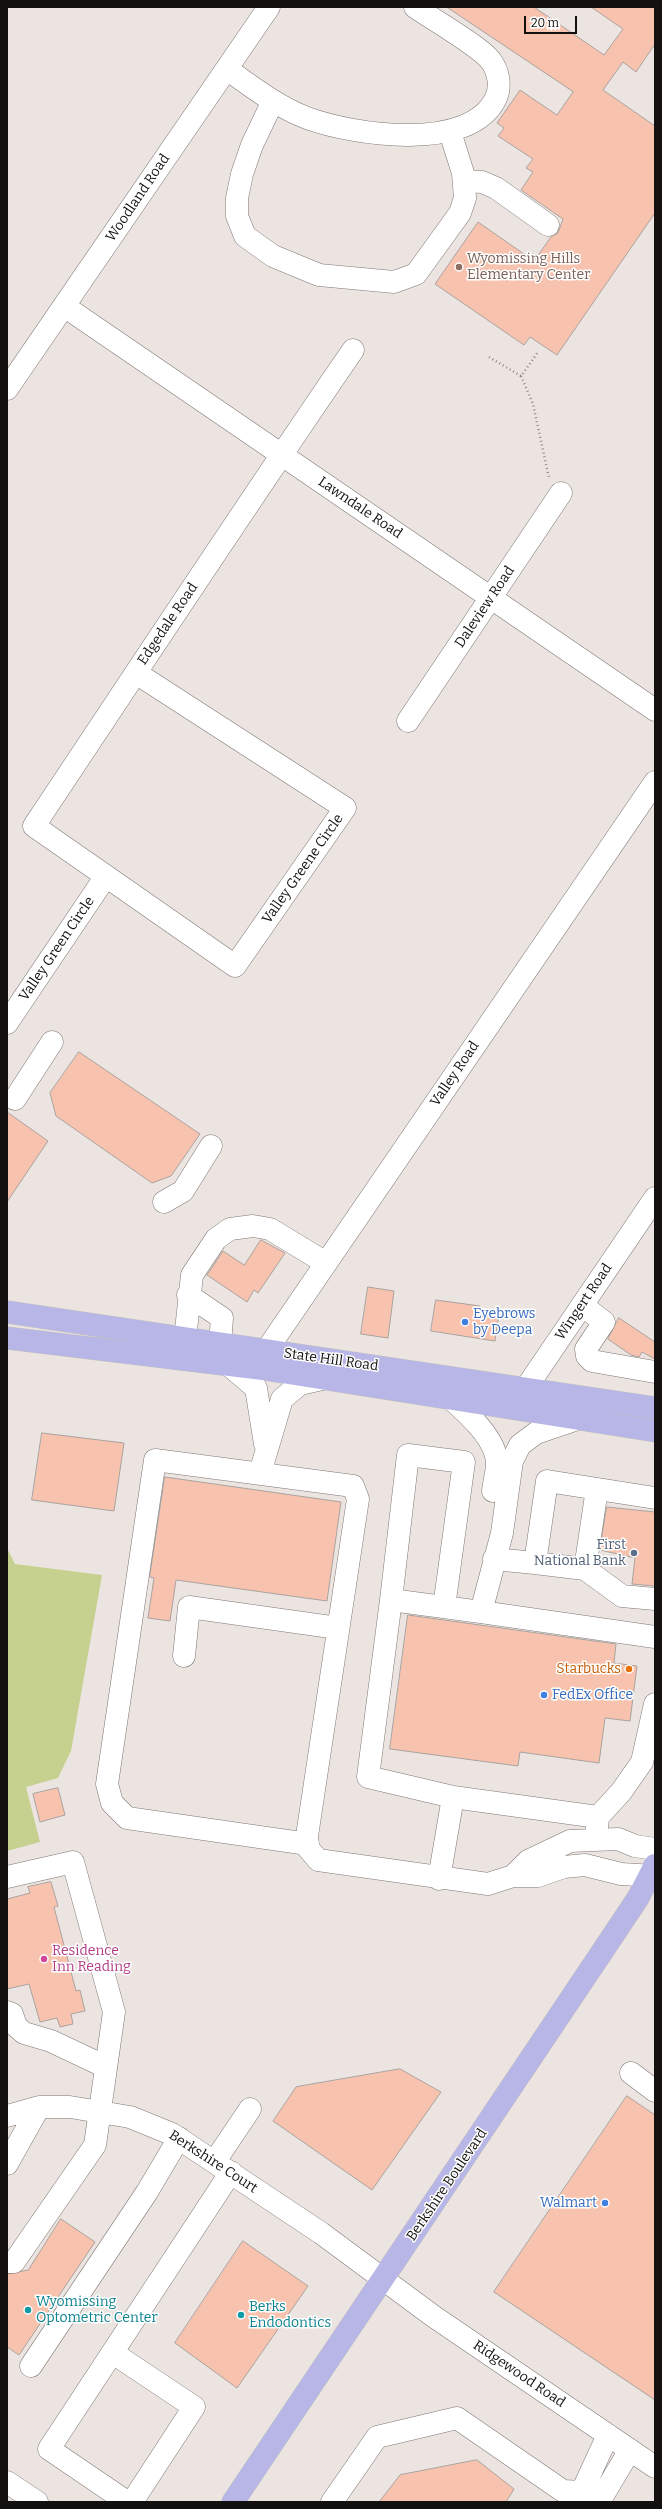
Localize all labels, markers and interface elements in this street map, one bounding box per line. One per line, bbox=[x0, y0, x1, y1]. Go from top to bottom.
scale bar bbox=[526, 8, 579, 34]
text: 20 m bbox=[531, 16, 559, 30]
street label: Woodland Road bbox=[102, 151, 174, 245]
place label: Wyomissing Hills Elementary Center bbox=[467, 251, 590, 284]
marker: Wyomissing Hills Elementary Center bbox=[454, 262, 464, 272]
street label: Lawndale Road bbox=[315, 474, 405, 542]
street label: Daleview Road bbox=[452, 563, 518, 651]
street label: Edgedale Road bbox=[134, 580, 202, 668]
street label: Valley Greene Circle bbox=[259, 811, 347, 927]
street label: Valley Green Circle bbox=[16, 894, 98, 1004]
street label: Valley Road bbox=[427, 1038, 483, 1110]
street label: Wingert Road bbox=[552, 1260, 616, 1344]
place label: Eyebrows by Deepa bbox=[473, 1306, 535, 1338]
marker: Eyebrows by Deepa bbox=[460, 1317, 470, 1327]
street label: State Hill Road bbox=[283, 1345, 379, 1375]
place label: First National Bank bbox=[534, 1537, 626, 1570]
marker: First National Bank bbox=[629, 1548, 639, 1558]
place label: Starbucks bbox=[556, 1661, 621, 1677]
marker: Starbucks bbox=[624, 1664, 634, 1674]
place label: FedEx Office bbox=[552, 1687, 633, 1703]
marker: FedEx Office bbox=[539, 1690, 549, 1700]
place label: Residence Inn Reading bbox=[52, 1943, 131, 1976]
marker: Residence Inn Reading bbox=[39, 1954, 49, 1964]
street label: Berkshire Boulevard bbox=[403, 2126, 491, 2244]
street label: Berkshire Court bbox=[165, 2127, 261, 2197]
place label: Walmart bbox=[540, 2195, 597, 2211]
marker: Walmart bbox=[600, 2198, 610, 2208]
place label: Wyomissing Optometric Center bbox=[36, 2294, 158, 2326]
place label: Berks Endodontics bbox=[249, 2299, 331, 2332]
marker: Wyomissing Optometric Center bbox=[23, 2305, 33, 2315]
marker: Berks Endodontics bbox=[236, 2310, 246, 2320]
street label: Ridgewood Road bbox=[470, 2337, 568, 2411]

